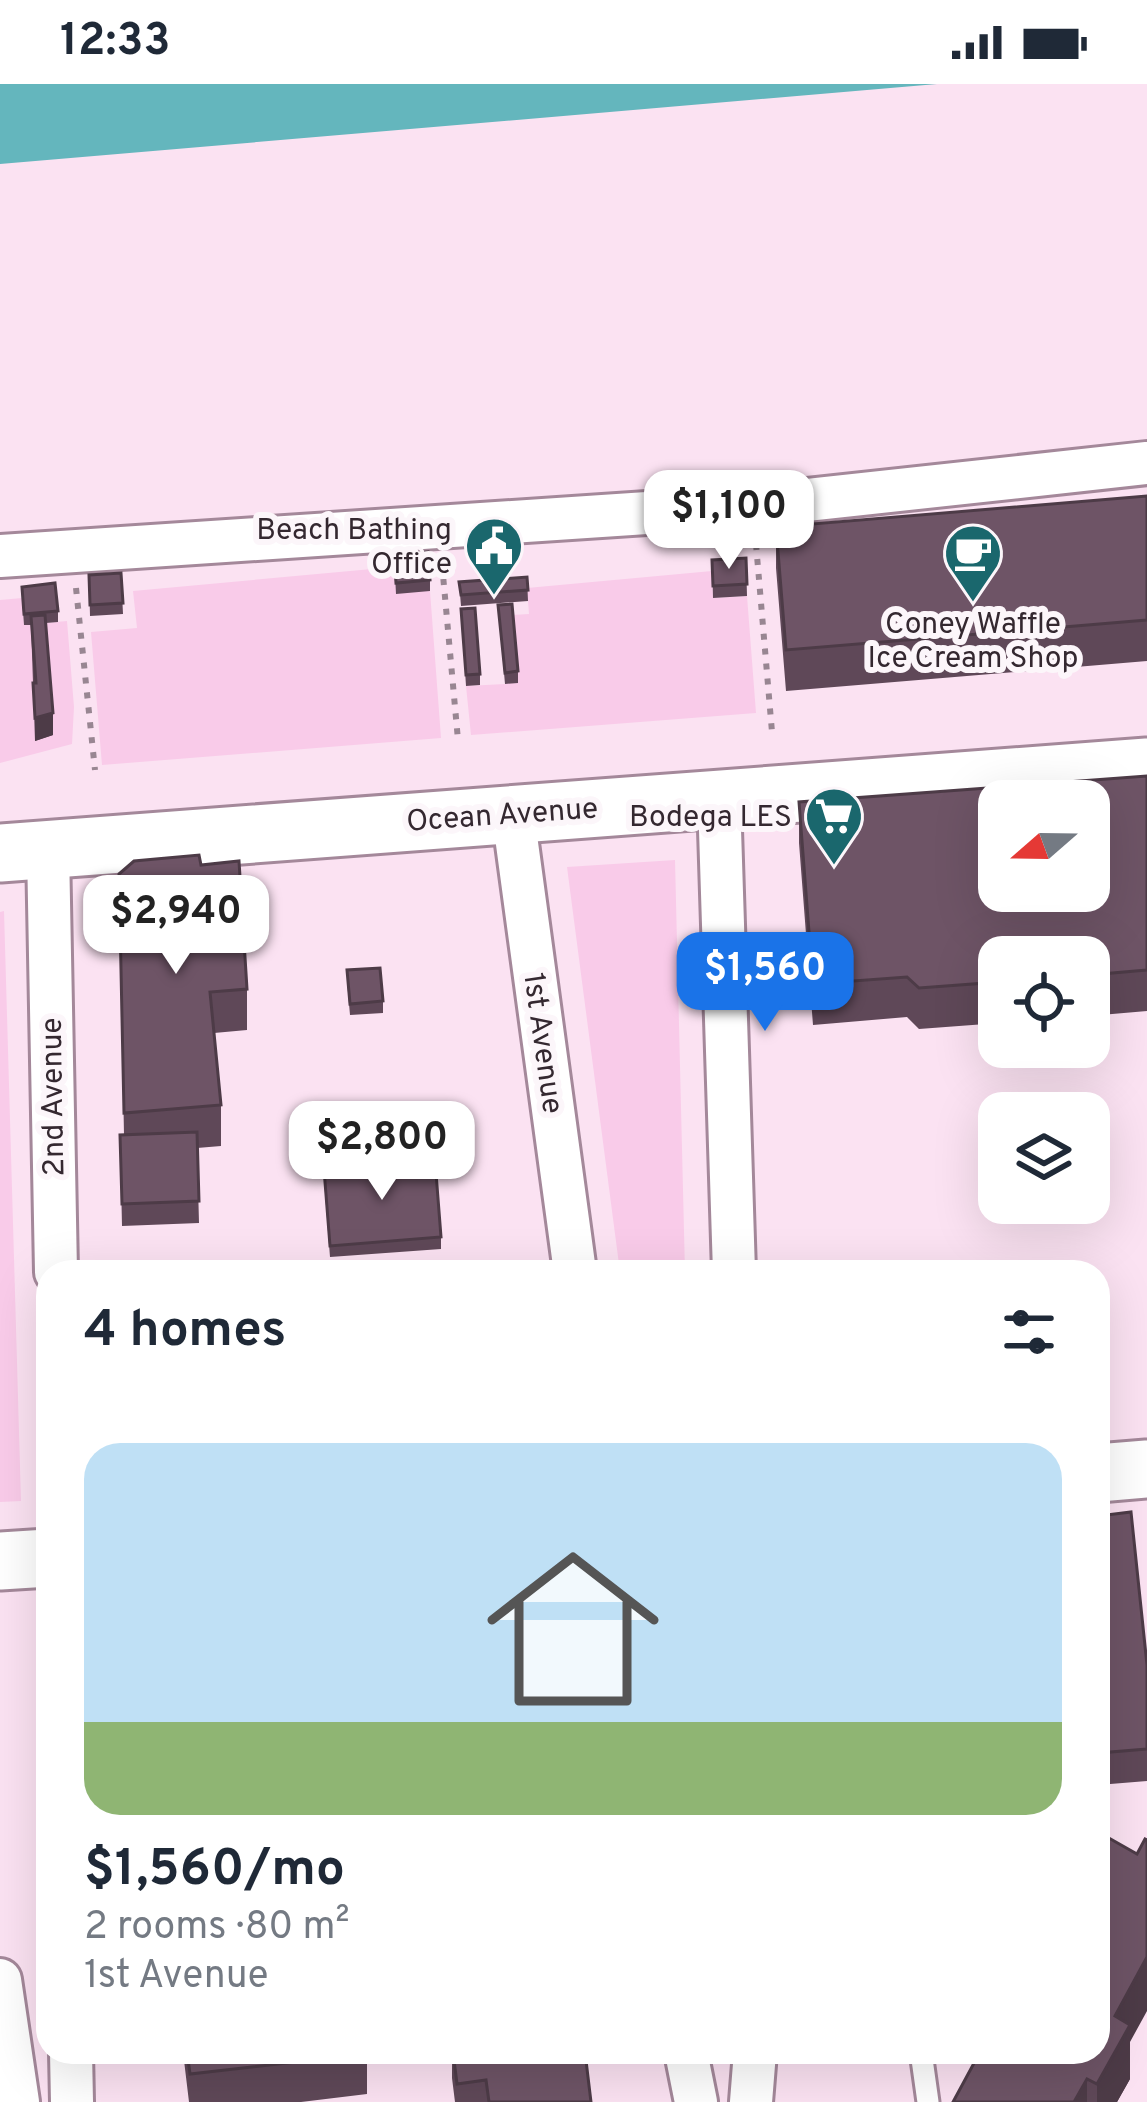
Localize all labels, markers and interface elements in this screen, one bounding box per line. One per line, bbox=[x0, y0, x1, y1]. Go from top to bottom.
text: 12:33 bbox=[60, 14, 170, 71]
pin: $1,100 bbox=[631, 470, 827, 572]
text: $1,100 bbox=[671, 484, 787, 533]
place label: Beach Bathing Office bbox=[256, 513, 452, 584]
public building icon: Beach Bathing Office bbox=[463, 515, 525, 597]
cafe icon: Coney Waffle Ice Cream Shop bbox=[942, 522, 1004, 604]
place label: Coney Waffle Ice Cream Shop bbox=[868, 607, 1078, 678]
north arrow bbox=[978, 780, 1110, 912]
map controls bbox=[978, 780, 1110, 1224]
supermarket icon: Bodega LES bbox=[803, 785, 865, 867]
street label: Ocean Avenue bbox=[405, 791, 599, 842]
place label: Bodega LES bbox=[629, 800, 792, 837]
pin: $2,940 bbox=[78, 875, 274, 977]
text: $2,940 bbox=[110, 889, 242, 938]
pin: $1,560 bbox=[667, 932, 863, 1034]
button: locate bbox=[978, 936, 1110, 1068]
text: $1,560 bbox=[704, 946, 826, 995]
street label: 1st Avenue bbox=[513, 971, 570, 1116]
street label: 2nd Avenue bbox=[35, 1017, 74, 1177]
button: layers bbox=[978, 1092, 1110, 1224]
pin: $2,800 bbox=[284, 1101, 480, 1203]
text: $2,800 bbox=[316, 1115, 448, 1164]
icon: filters bbox=[996, 1299, 1062, 1365]
text: 4 homes bbox=[84, 1300, 286, 1365]
icon: home bbox=[465, 1521, 681, 1737]
text: $1,560/mo bbox=[84, 1839, 345, 1904]
text: 2 rooms · 80 m² bbox=[84, 1904, 350, 1953]
text: 1st Avenue bbox=[84, 1953, 268, 2002]

